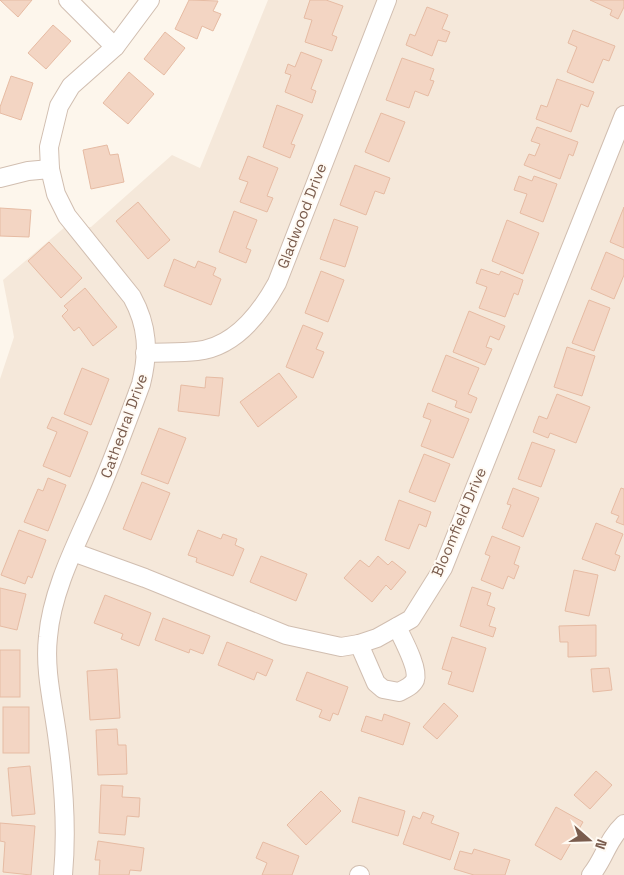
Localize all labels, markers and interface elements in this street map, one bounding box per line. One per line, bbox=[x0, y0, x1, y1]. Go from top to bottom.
street label: Gladwood Drive bbox=[273, 160, 330, 271]
street label: Cathedral Drive bbox=[96, 371, 151, 481]
street label: Bloomfield Drive bbox=[427, 464, 490, 579]
north arrow bbox=[564, 815, 614, 865]
text: N bbox=[591, 837, 611, 852]

